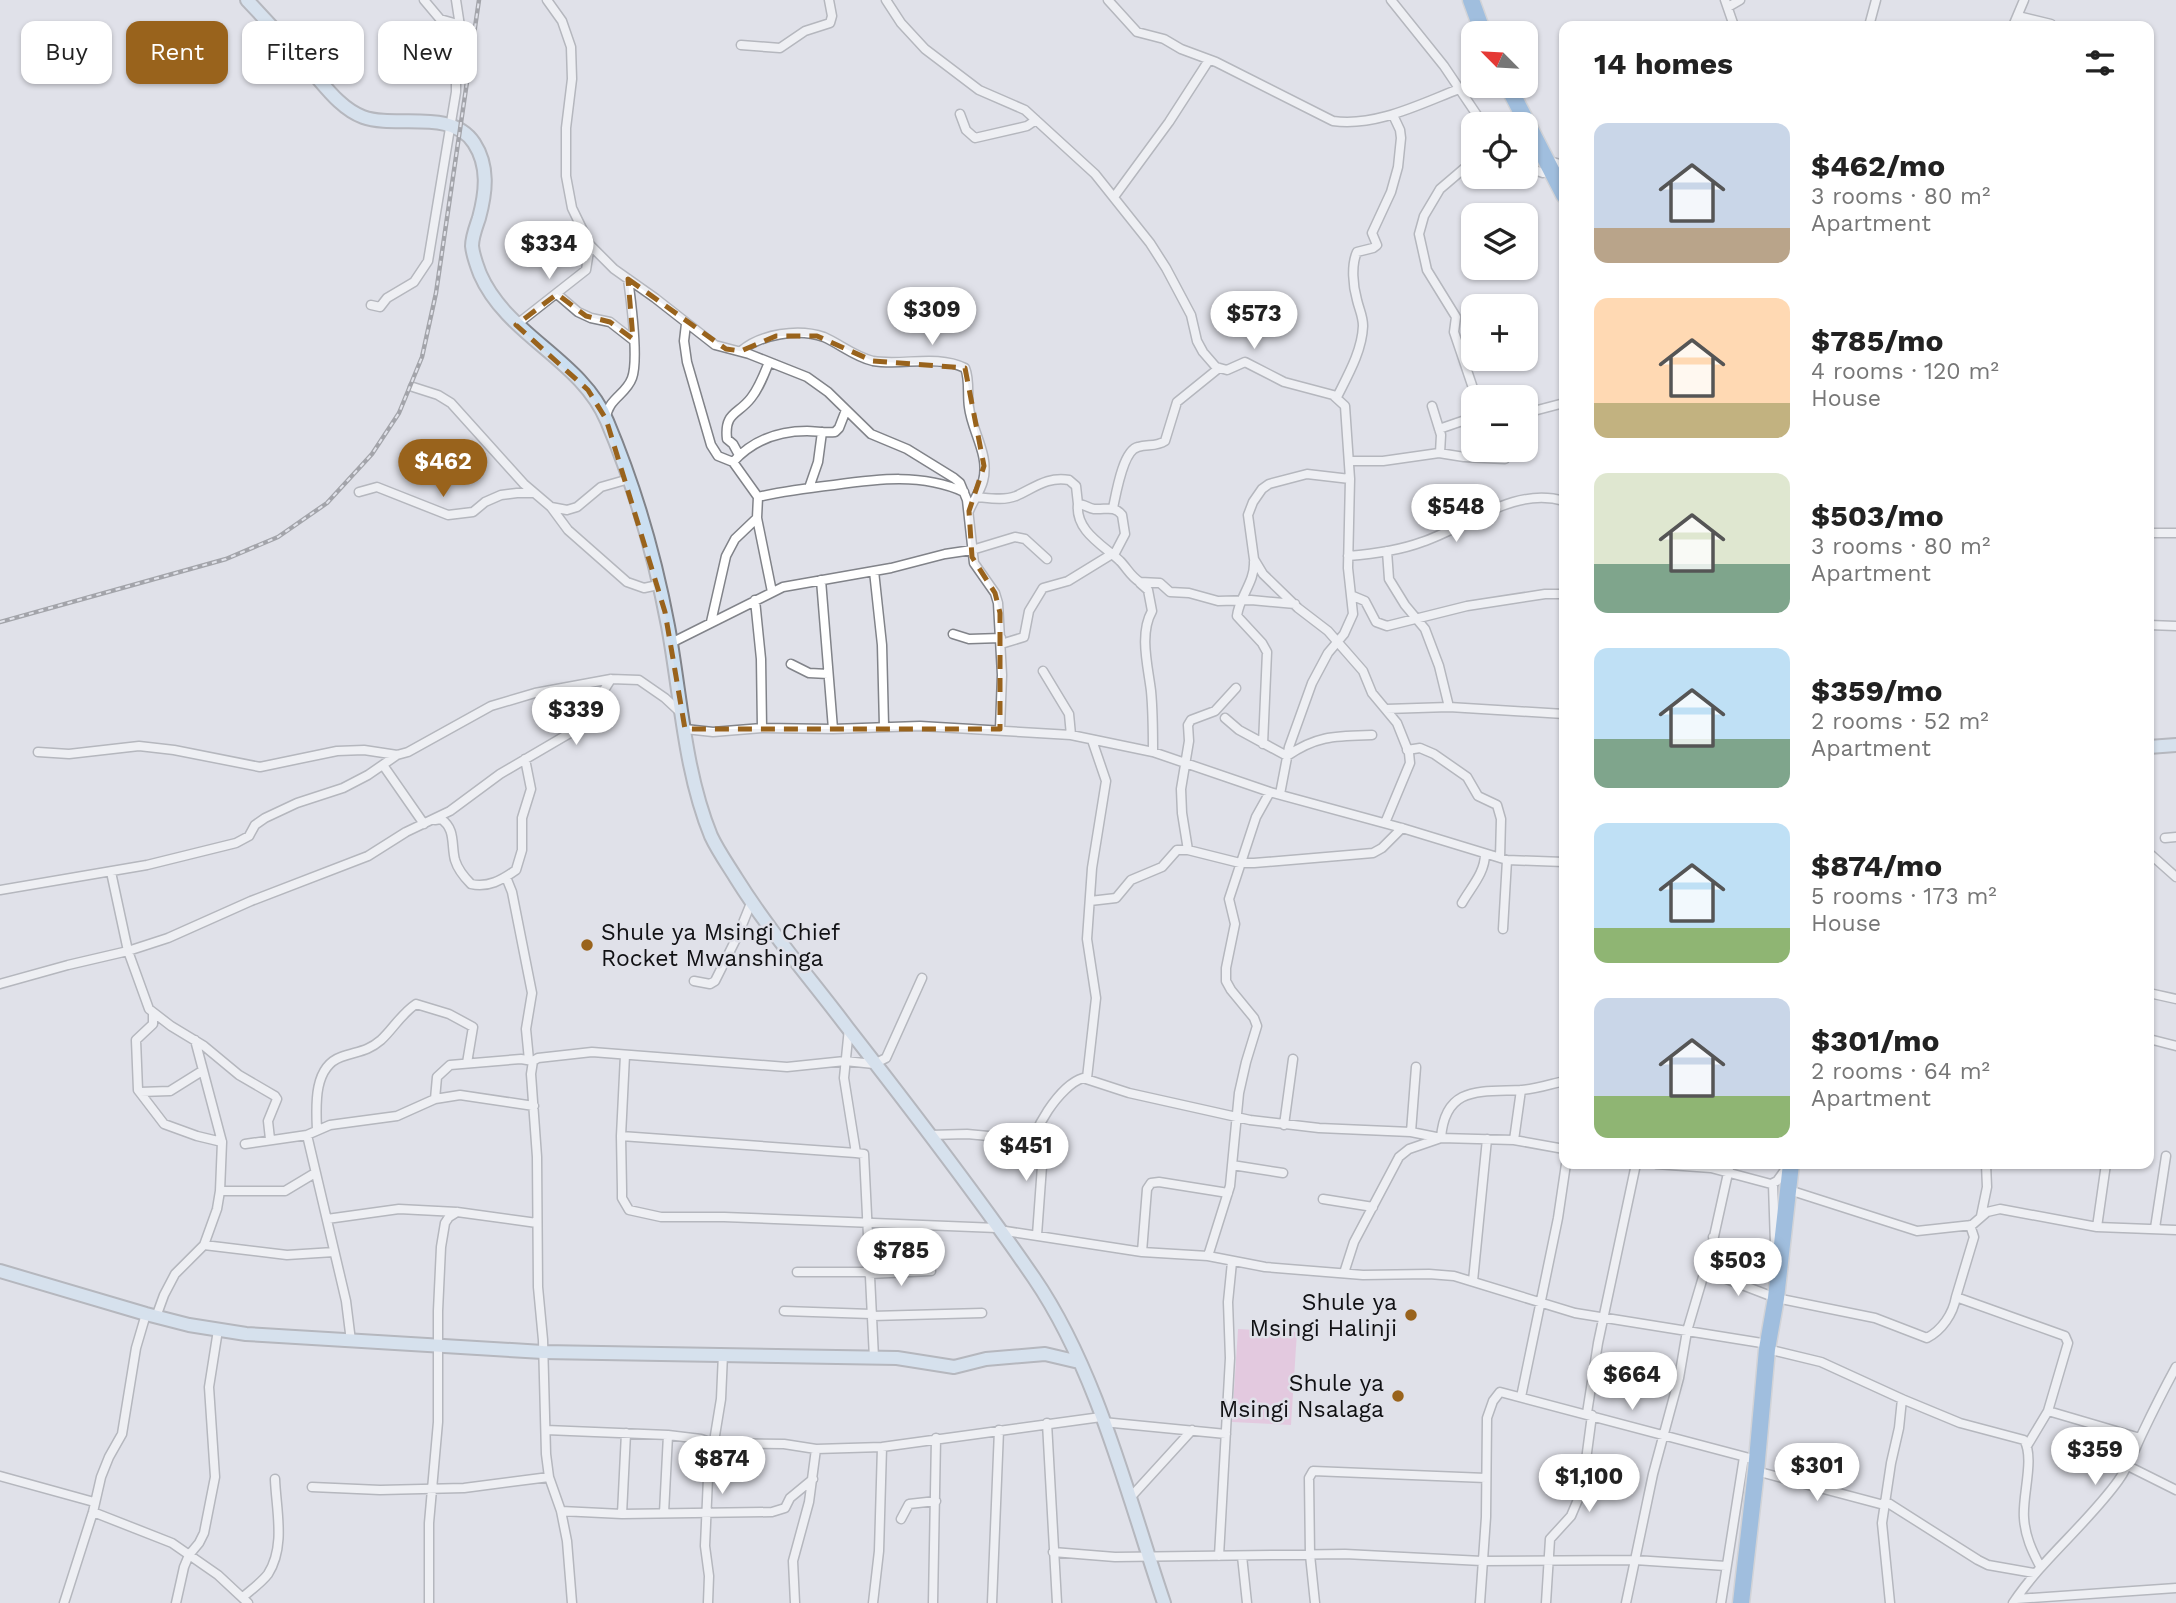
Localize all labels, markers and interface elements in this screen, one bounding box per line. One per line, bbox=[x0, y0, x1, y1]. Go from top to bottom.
chip: Buy bbox=[21, 21, 112, 84]
chip: Rent bbox=[126, 21, 228, 84]
chip: Filters bbox=[242, 21, 364, 84]
chip: New bbox=[378, 21, 477, 84]
north arrow bbox=[1461, 21, 1538, 98]
map controls bbox=[1461, 21, 1538, 462]
icon: filters bbox=[2081, 44, 2119, 82]
text: 14 homes bbox=[1594, 46, 1733, 81]
button: locate bbox=[1461, 112, 1538, 189]
text: $462/mo bbox=[1811, 148, 1945, 183]
icon: home bbox=[1650, 151, 1734, 235]
text: 3 rooms · 80 m² bbox=[1811, 183, 1990, 210]
button: layers bbox=[1461, 203, 1538, 280]
text: Apartment bbox=[1811, 210, 1931, 237]
pin: $334 bbox=[508, 222, 590, 281]
text: $334 bbox=[521, 230, 577, 257]
pin: $309 bbox=[891, 288, 973, 347]
pin: $573 bbox=[1213, 292, 1295, 351]
button: + bbox=[1461, 294, 1538, 371]
text: $309 bbox=[903, 296, 961, 323]
text: $573 bbox=[1226, 300, 1282, 327]
text: $785/mo bbox=[1811, 323, 1943, 358]
icon: home bbox=[1650, 326, 1734, 410]
text: 4 rooms · 120 m² bbox=[1811, 358, 1999, 385]
button: − bbox=[1461, 385, 1538, 462]
text: House bbox=[1811, 385, 1881, 412]
pin: $462 bbox=[402, 440, 484, 499]
text: $462 bbox=[414, 448, 472, 475]
pin: $548 bbox=[1415, 484, 1497, 544]
text: $548 bbox=[1427, 493, 1485, 520]
text: $503/mo bbox=[1811, 498, 1944, 533]
icon: home bbox=[1650, 501, 1734, 585]
text: 3 rooms · 80 m² bbox=[1811, 533, 1990, 560]
text: Apartment bbox=[1811, 560, 1931, 587]
text: $359/mo bbox=[1811, 673, 1943, 708]
icon: home bbox=[1650, 676, 1734, 760]
pin: $339 bbox=[535, 688, 617, 747]
text: $339 bbox=[548, 696, 604, 723]
text: 2 rooms · 52 m² bbox=[1811, 708, 1989, 735]
text: Apartment bbox=[1811, 735, 1931, 762]
text: $874/mo bbox=[1811, 848, 1942, 883]
icon: home bbox=[1650, 851, 1734, 935]
text: 5 rooms · 173 m² bbox=[1811, 883, 1997, 910]
text: House bbox=[1811, 910, 1881, 937]
place label: Shule ya Msingi Chief Rocket Mwanshinga bbox=[601, 919, 840, 972]
marker: Shule ya Msingi Chief Rocket Mwanshinga bbox=[579, 937, 595, 953]
text: $301/mo bbox=[1811, 1023, 1940, 1058]
icon: home bbox=[1650, 1026, 1734, 1110]
text: 2 rooms · 64 m² bbox=[1811, 1058, 1990, 1085]
text: Apartment bbox=[1811, 1085, 1931, 1112]
pin: $451 bbox=[985, 1124, 1067, 1183]
text: $451 bbox=[1000, 1132, 1052, 1159]
pin: $785 bbox=[860, 1228, 942, 1288]
text: $785 bbox=[873, 1237, 929, 1264]
pin: $503 bbox=[1697, 1238, 1779, 1298]
text: $503 bbox=[1710, 1247, 1766, 1274]
place label: Shule ya Msingi Halinji bbox=[1250, 1289, 1397, 1342]
marker: Shule ya Msingi Halinji bbox=[1403, 1307, 1419, 1323]
pin: $664 bbox=[1591, 1352, 1673, 1412]
text: $664 bbox=[1603, 1361, 1661, 1388]
place label: Shule ya Msingi Nsalaga bbox=[1219, 1370, 1384, 1423]
marker: Shule ya Msingi Nsalaga bbox=[1390, 1388, 1406, 1404]
pin: $359 bbox=[2054, 1428, 2136, 1487]
pin: $874 bbox=[681, 1436, 763, 1496]
text: $359 bbox=[2067, 1436, 2123, 1463]
pin: $301 bbox=[1776, 1444, 1858, 1503]
text: $874 bbox=[694, 1445, 750, 1472]
text: $301 bbox=[1790, 1452, 1844, 1479]
pin: $1,100 bbox=[1532, 1454, 1646, 1514]
text: $1,100 bbox=[1555, 1463, 1623, 1490]

